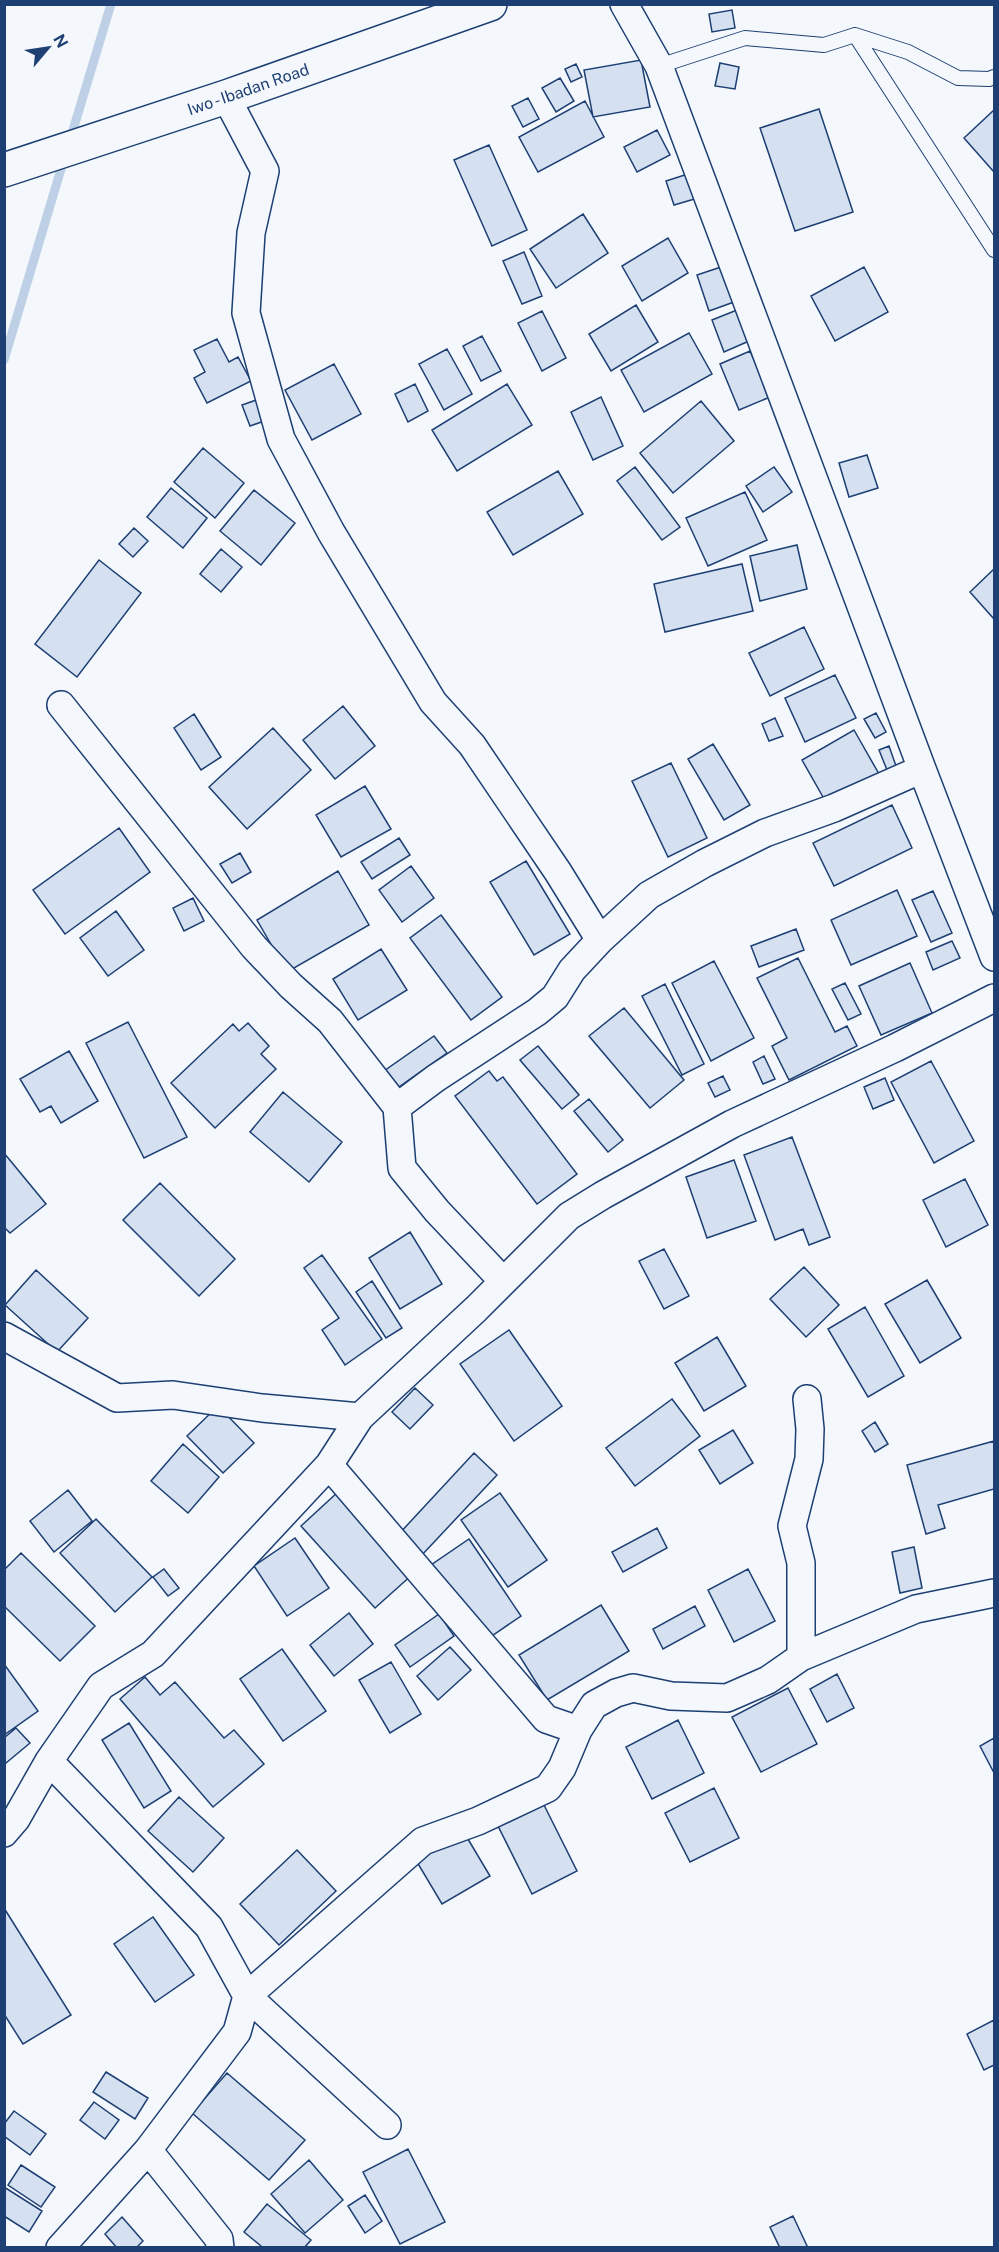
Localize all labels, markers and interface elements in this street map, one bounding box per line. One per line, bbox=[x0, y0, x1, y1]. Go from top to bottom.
north arrow bbox=[18, 18, 78, 78]
text: N bbox=[49, 31, 72, 51]
street label: Iwo - Ibadan Road bbox=[185, 60, 311, 119]

